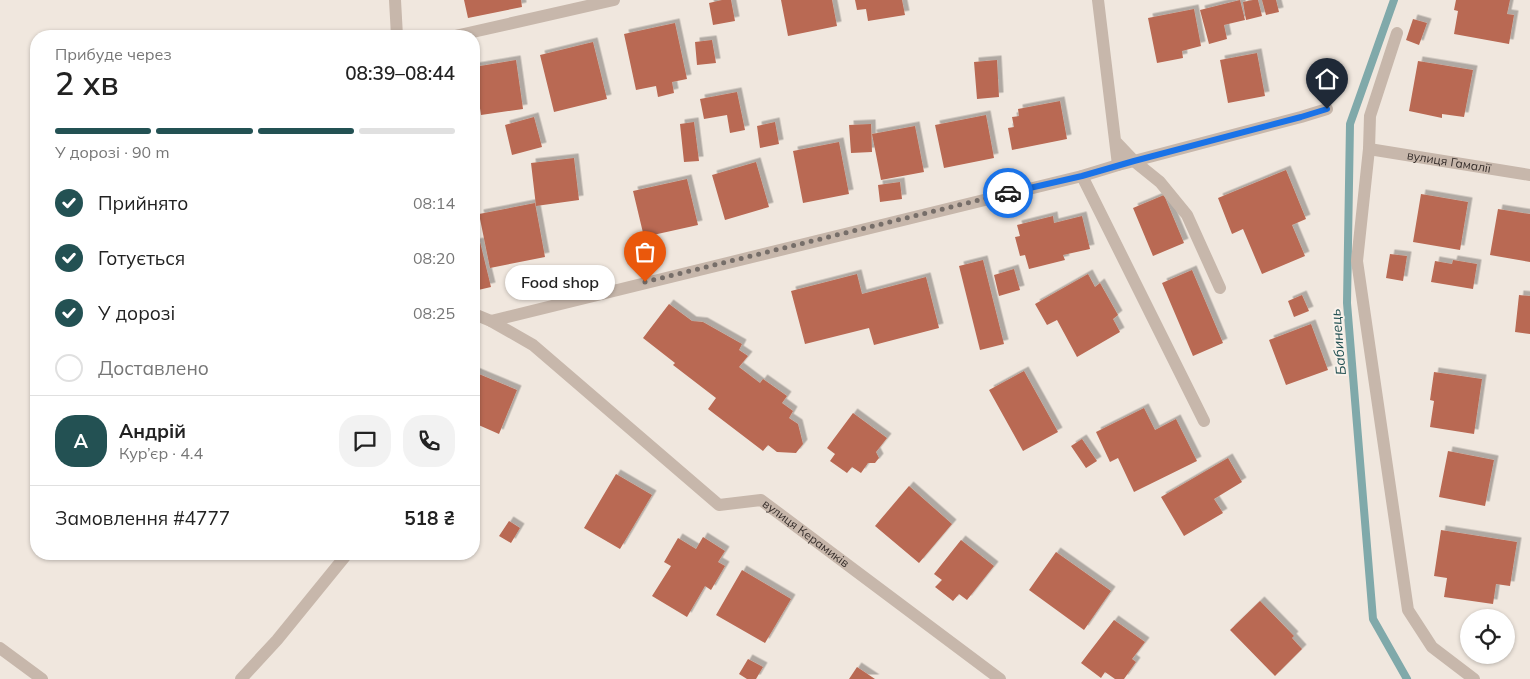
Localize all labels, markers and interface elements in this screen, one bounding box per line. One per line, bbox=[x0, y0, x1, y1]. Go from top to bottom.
text: Прибуде через bbox=[55, 44, 172, 64]
pin bbox=[1306, 58, 1348, 109]
text: 08:39–08:44 bbox=[345, 61, 455, 85]
text: 2 хв bbox=[55, 63, 119, 103]
icon: home bbox=[1313, 65, 1341, 93]
text: У дорозі · 90 m bbox=[55, 142, 169, 162]
street label: вулиця Гамалії bbox=[1406, 147, 1493, 176]
courier bbox=[983, 168, 1033, 218]
icon: car bbox=[994, 179, 1022, 207]
icon: check bbox=[55, 189, 83, 217]
text: Прийнято bbox=[98, 191, 188, 215]
text: 08:14 bbox=[413, 193, 455, 213]
pin bbox=[624, 231, 666, 282]
icon: bag bbox=[631, 238, 659, 266]
icon: check bbox=[55, 244, 83, 272]
text: Готується bbox=[98, 246, 185, 270]
text: 08:20 bbox=[413, 248, 455, 268]
callout: Food shop bbox=[505, 264, 615, 300]
text: Food shop bbox=[521, 272, 599, 292]
icon: check bbox=[55, 299, 83, 327]
text: У дорозі bbox=[98, 301, 175, 325]
text: 08:25 bbox=[413, 303, 455, 323]
water label: Бабинець bbox=[1326, 308, 1350, 376]
text: Доставлено bbox=[98, 356, 209, 380]
button: chat bbox=[339, 415, 391, 467]
button: phone bbox=[403, 415, 455, 467]
text: Андрій bbox=[119, 419, 186, 443]
text: А bbox=[74, 429, 88, 453]
text: Кур’єр · 4.4 bbox=[119, 443, 203, 463]
street label: вулиця Керамиків bbox=[760, 496, 853, 571]
text: Замовлення #4777 bbox=[55, 506, 230, 530]
text: 518 ₴ bbox=[404, 506, 455, 530]
map controls bbox=[1460, 609, 1515, 664]
button: locate bbox=[1460, 609, 1515, 664]

